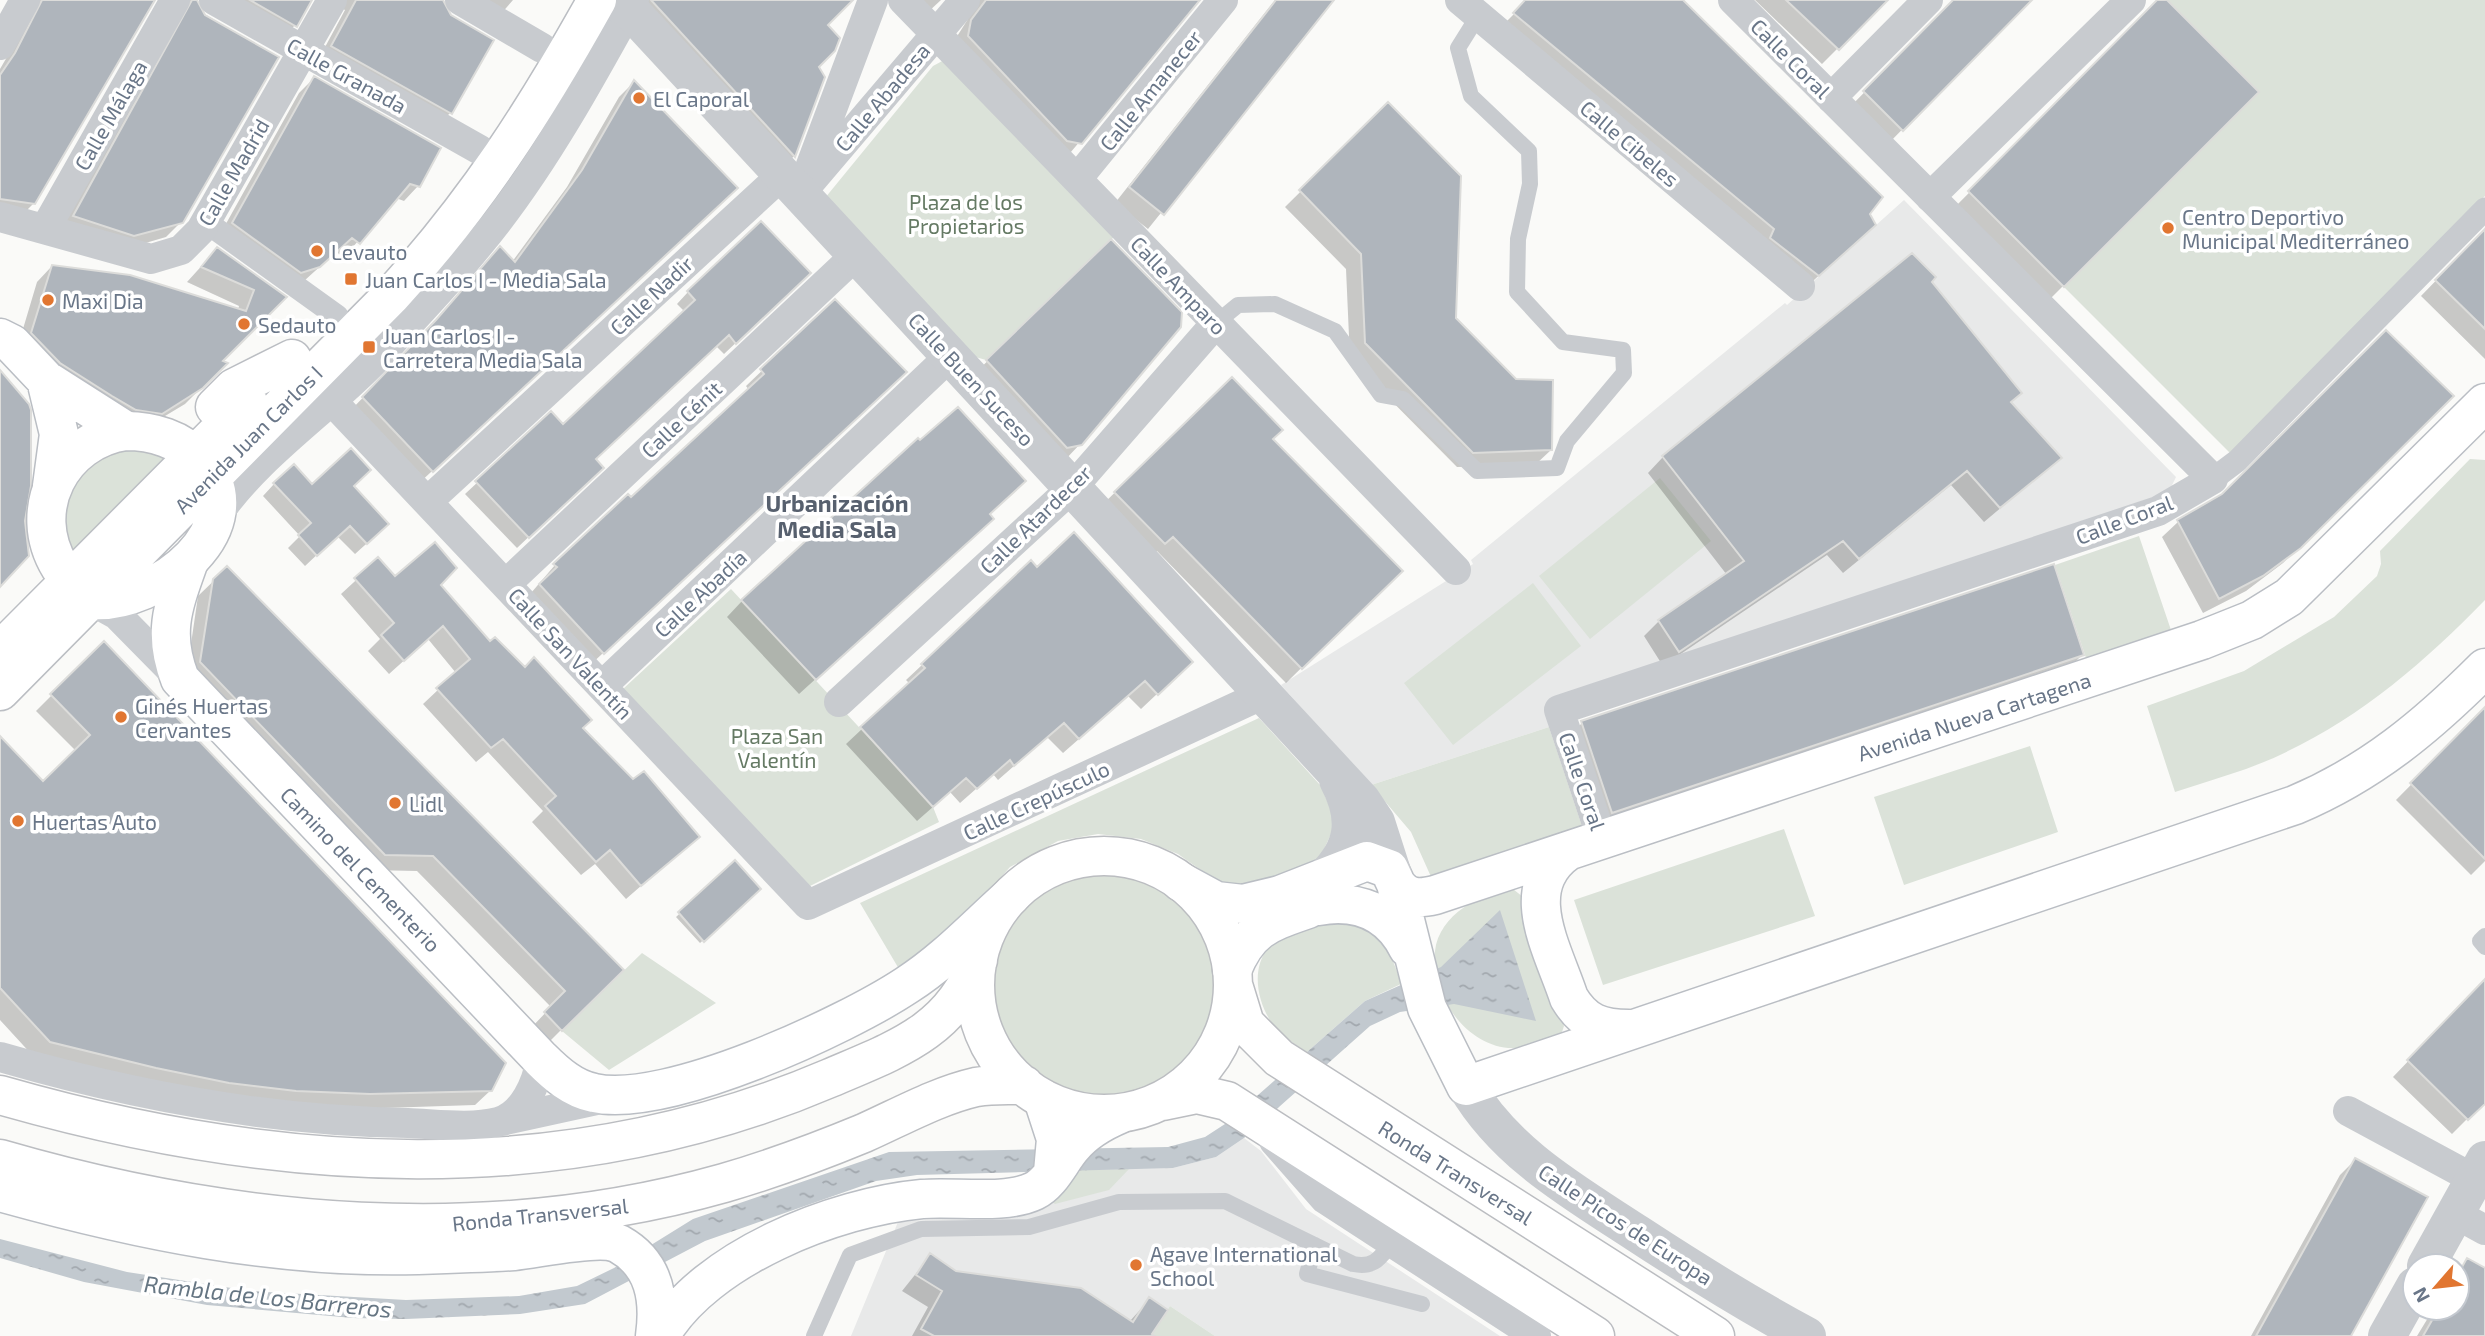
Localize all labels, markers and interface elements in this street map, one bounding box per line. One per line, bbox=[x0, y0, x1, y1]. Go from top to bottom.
street label: Calle Coral bbox=[1746, 13, 1836, 103]
street label: Calle Amanecer bbox=[1094, 24, 1207, 155]
street label: Calle Granada bbox=[283, 32, 411, 118]
street label: Calle Abadesa bbox=[830, 38, 934, 156]
street label: Calle Málaga bbox=[68, 56, 152, 174]
place label: El Caporal bbox=[653, 86, 750, 111]
marker: El Caporal bbox=[631, 90, 647, 106]
street label: Calle Cibeles bbox=[1576, 95, 1684, 191]
street label: Calle Madrid bbox=[192, 114, 274, 230]
park label: Plaza de los Propietarios bbox=[908, 189, 1024, 238]
place label: Centro Deportivo Municipal Mediterráneo bbox=[2182, 204, 2409, 253]
marker: Centro Deportivo Municipal Mediterráneo bbox=[2160, 220, 2176, 236]
street label: Calle Amparo bbox=[1126, 231, 1232, 339]
place label: Levauto bbox=[331, 239, 407, 264]
marker: Levauto bbox=[309, 243, 325, 259]
street label: Calle Nadir bbox=[604, 250, 698, 340]
place label: Juan Carlos I - Media Sala bbox=[365, 267, 606, 292]
marker: Juan Carlos I - Media Sala bbox=[343, 271, 359, 287]
place label: Maxi Dia bbox=[62, 288, 144, 313]
marker: Maxi Dia bbox=[40, 292, 56, 308]
street label: Calle Buen Suceso bbox=[904, 307, 1040, 451]
place label: Sedauto bbox=[258, 312, 337, 337]
marker: Sedauto bbox=[236, 316, 252, 332]
place label: Juan Carlos I - Carretera Media Sala bbox=[383, 323, 582, 372]
marker: Juan Carlos I - Carretera Media Sala bbox=[361, 339, 377, 355]
street label: Avenida Juan Carlos I bbox=[169, 360, 327, 518]
street label: Calle Cénit bbox=[636, 376, 726, 462]
street label: Calle Atardecer bbox=[974, 459, 1096, 578]
district label: Urbanización Media Sala bbox=[765, 489, 909, 543]
street label: Calle Coral bbox=[2072, 489, 2177, 549]
street label: Calle Abadía bbox=[649, 544, 751, 642]
street label: Calle San Valentín bbox=[504, 582, 638, 724]
street label: Avenida Nueva Cartagena bbox=[1854, 666, 2094, 766]
place label: Ginés Huertas Cervantes bbox=[135, 693, 268, 742]
marker: Ginés Huertas Cervantes bbox=[113, 709, 129, 725]
park label: Plaza San Valentín bbox=[731, 723, 823, 772]
street label: Calle Coral bbox=[1555, 729, 1612, 834]
street label: Calle Crepúsculo bbox=[959, 755, 1113, 845]
street label: Camino del Cementerio bbox=[276, 781, 446, 957]
place label: Lidl bbox=[409, 791, 444, 816]
marker: Lidl bbox=[387, 795, 403, 811]
place label: Huertas Auto bbox=[32, 809, 157, 834]
marker: Huertas Auto bbox=[10, 813, 26, 829]
street label: Ronda Transversal bbox=[1374, 1115, 1538, 1230]
street label: Calle Picos de Europa bbox=[1534, 1158, 1718, 1290]
street label: Ronda Transversal bbox=[451, 1192, 630, 1236]
place label: Agave International School bbox=[1150, 1241, 1338, 1290]
north arrow bbox=[2401, 1252, 2471, 1322]
marker: Agave International School bbox=[1128, 1257, 1144, 1273]
water label: Rambla de Los Barreros bbox=[143, 1269, 393, 1323]
text: N bbox=[2407, 1284, 2434, 1307]

